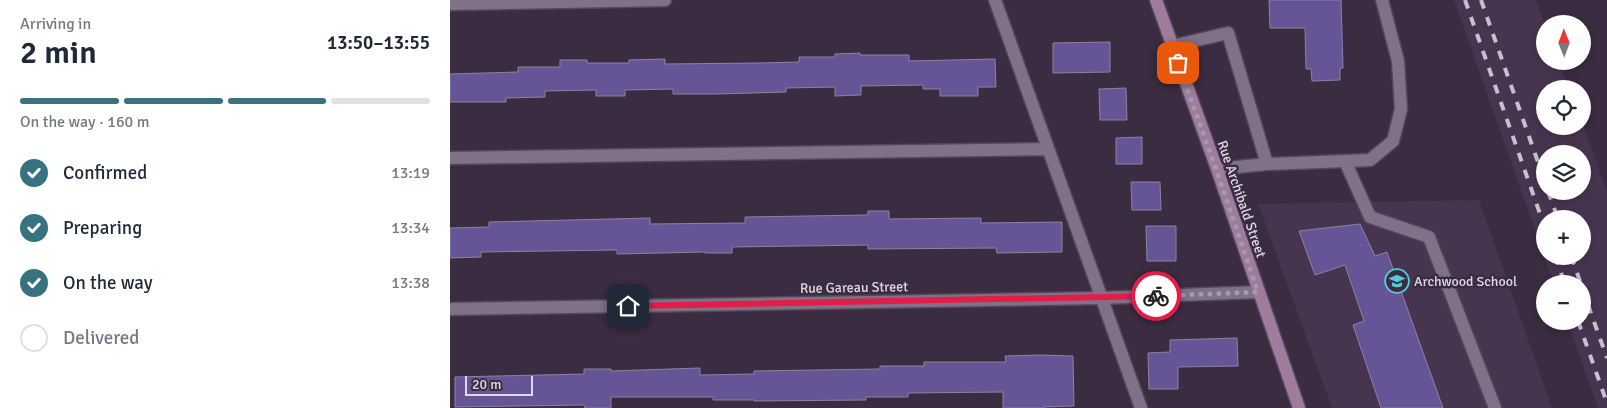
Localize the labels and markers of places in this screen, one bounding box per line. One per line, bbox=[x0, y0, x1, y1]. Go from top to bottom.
pin bbox=[1157, 42, 1199, 84]
school or university icon: Archwood School bbox=[1384, 268, 1410, 294]
place label: Archwood School bbox=[1414, 273, 1517, 290]
pin bbox=[607, 285, 649, 327]

